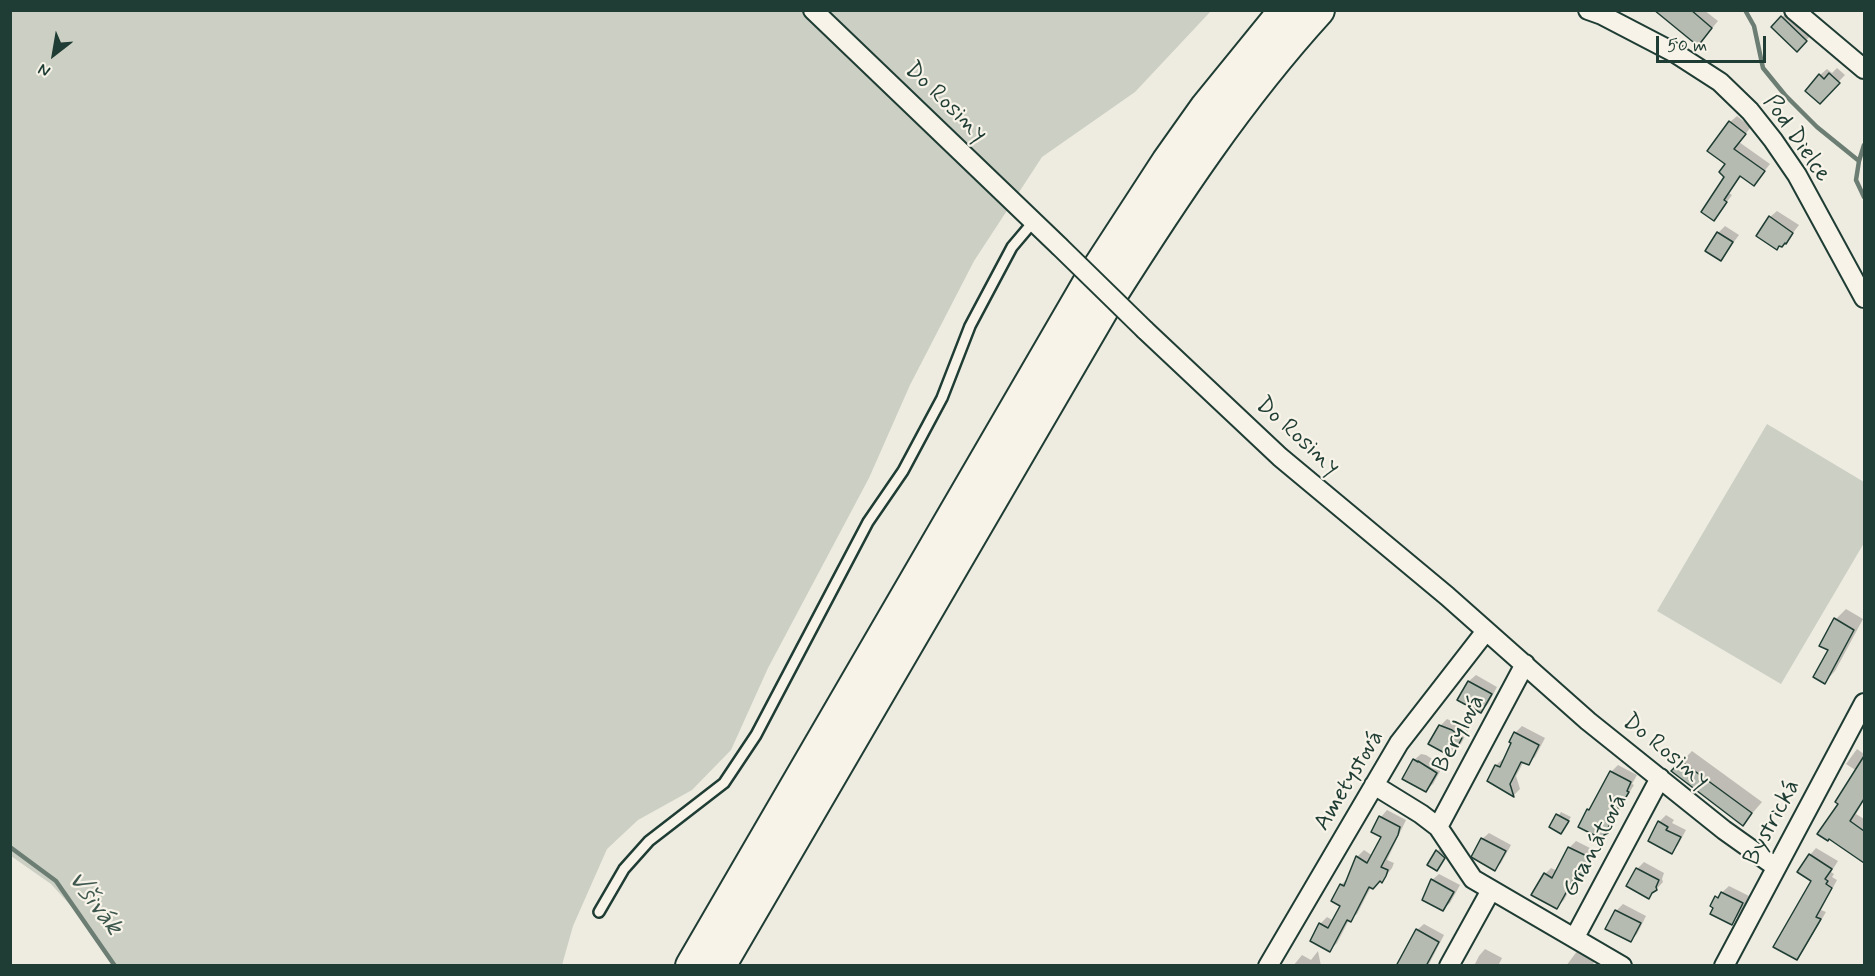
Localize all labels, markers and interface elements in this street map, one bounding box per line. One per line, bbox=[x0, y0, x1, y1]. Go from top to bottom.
north arrow bbox=[24, 24, 84, 84]
scale bar bbox=[1659, 24, 1768, 62]
text: 50 m bbox=[1667, 34, 1707, 58]
street label: Do Rosiny bbox=[898, 57, 992, 149]
text: N bbox=[34, 58, 54, 82]
street label: Pod Dielce bbox=[1756, 90, 1836, 188]
street label: Do Rosiny bbox=[1249, 392, 1345, 482]
street label: Berylová bbox=[1428, 690, 1492, 778]
street label: Do Rosiny bbox=[1616, 708, 1714, 796]
street label: Ametystová bbox=[1309, 725, 1391, 837]
street label: Bystrická bbox=[1738, 775, 1808, 871]
street label: Granátová bbox=[1557, 790, 1635, 902]
water label: Všivák bbox=[60, 866, 128, 942]

